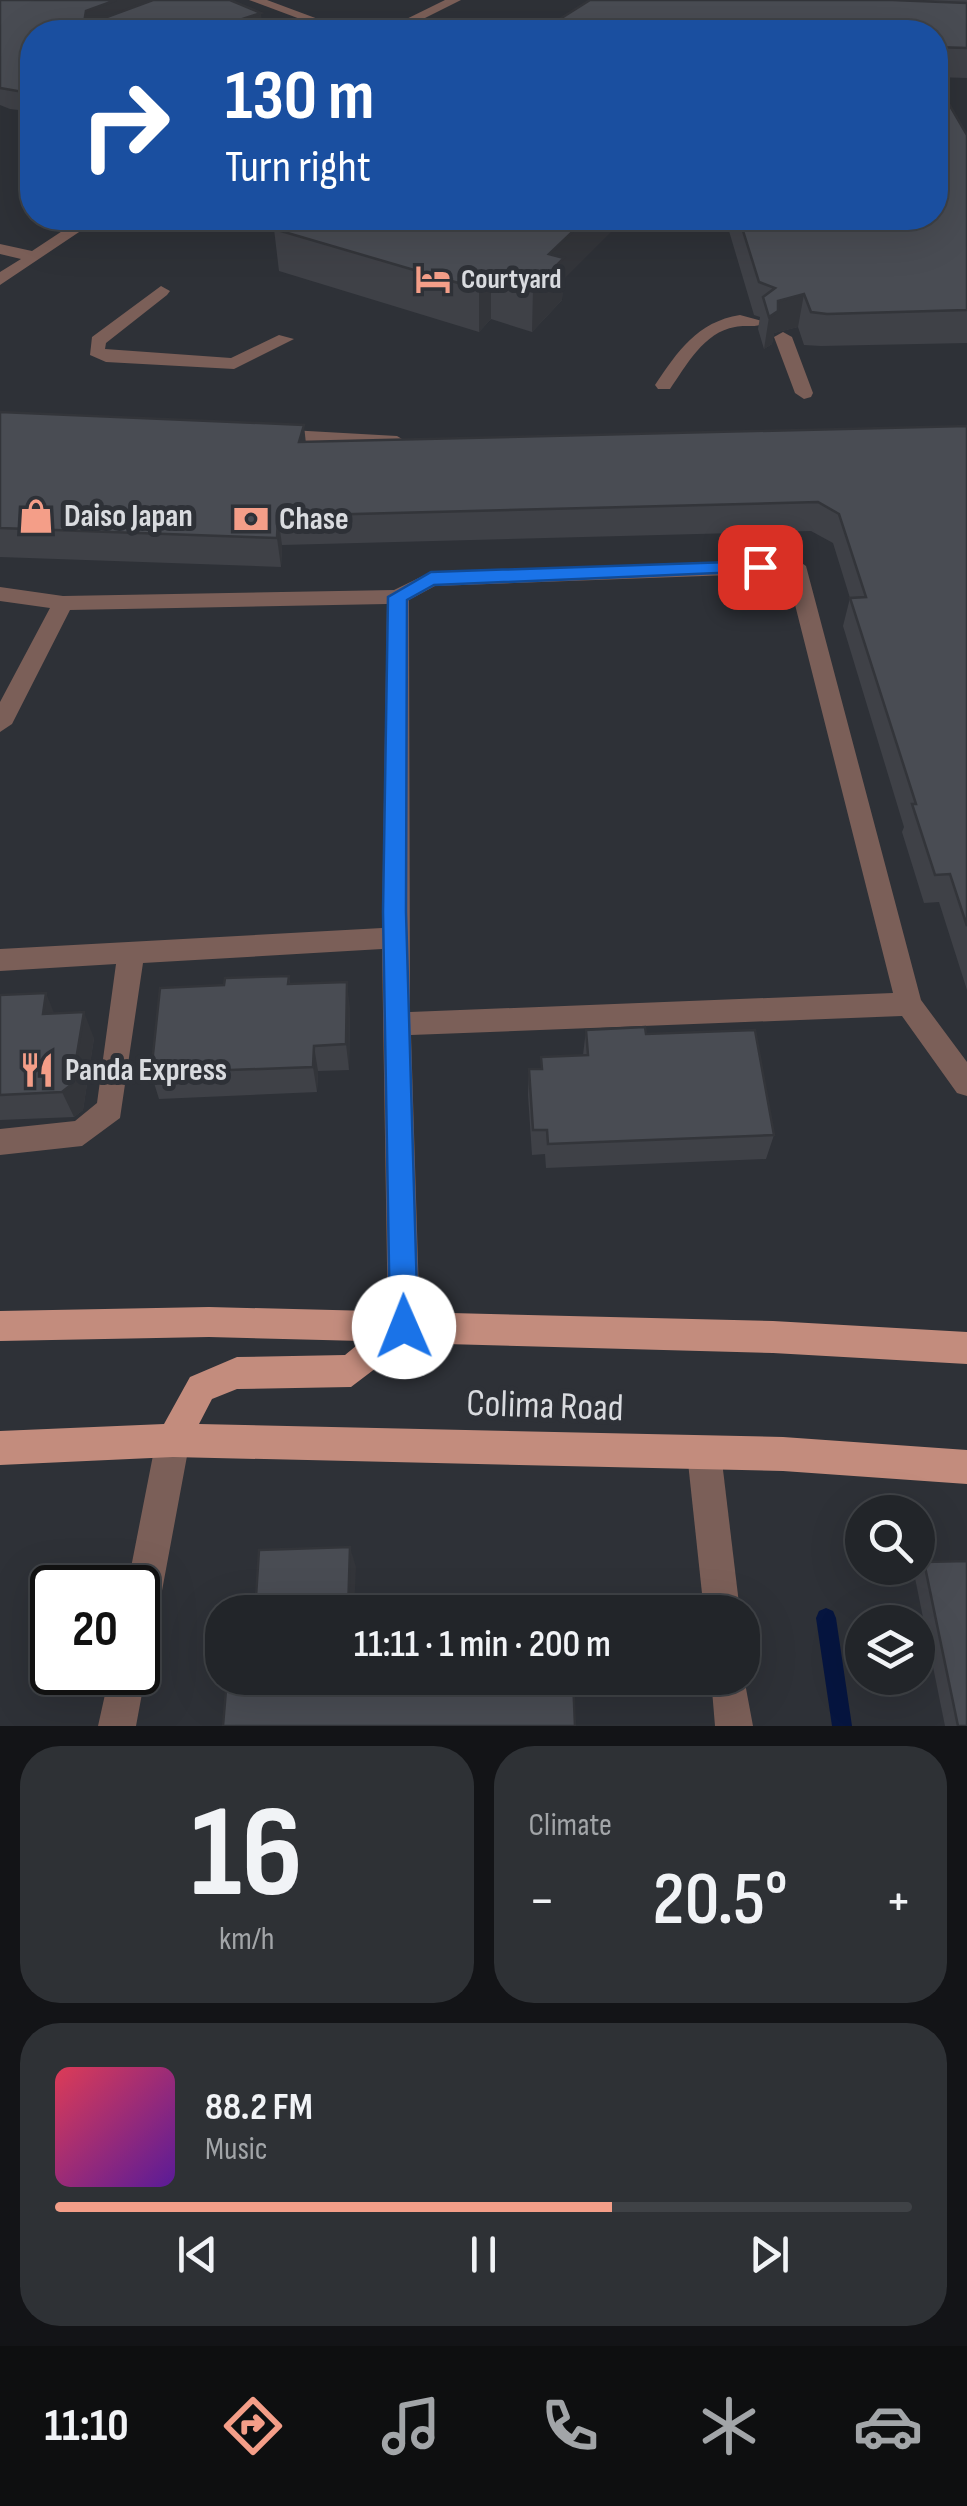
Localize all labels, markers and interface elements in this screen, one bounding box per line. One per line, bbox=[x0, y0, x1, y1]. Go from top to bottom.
text: 130 m bbox=[225, 55, 374, 139]
icon: right bbox=[60, 60, 190, 190]
text: Turn right bbox=[225, 140, 371, 195]
hotel icon: Courtyard bbox=[414, 260, 452, 298]
place label: Courtyard bbox=[461, 263, 561, 296]
shop icon: Daiso Japan bbox=[17, 497, 55, 535]
place label: Daiso Japan bbox=[64, 497, 193, 536]
bank icon: Chase bbox=[232, 500, 270, 538]
place label: Chase bbox=[279, 500, 349, 539]
pin bbox=[718, 525, 803, 610]
icon: arrive bbox=[733, 540, 788, 595]
restaurant icon: Panda Express bbox=[18, 1051, 56, 1089]
place label: Panda Express bbox=[65, 1051, 227, 1090]
position arrow bbox=[352, 1275, 456, 1379]
street label: Colima Road bbox=[466, 1381, 624, 1431]
map controls bbox=[845, 1495, 935, 1695]
button: search bbox=[845, 1495, 935, 1585]
speed limit sign: 20 bbox=[30, 1565, 160, 1695]
button: layers bbox=[845, 1605, 935, 1695]
text: 11:11 · 1 min · 200 m bbox=[354, 1622, 611, 1667]
text: 16 bbox=[191, 1777, 303, 1933]
text: Climate bbox=[529, 1806, 612, 1845]
text: 20.5° bbox=[653, 1855, 788, 1946]
text: − bbox=[529, 1868, 555, 1935]
text: + bbox=[885, 1868, 912, 1935]
text: km/h bbox=[219, 1920, 274, 1959]
text: 88.2 FM bbox=[205, 2085, 313, 2130]
text: Music bbox=[205, 2130, 268, 2169]
icon: previous bbox=[170, 2227, 225, 2282]
icon: pause bbox=[456, 2227, 511, 2282]
icon: next bbox=[742, 2227, 797, 2282]
icon: directions bbox=[218, 2391, 288, 2461]
icon: music bbox=[376, 2391, 446, 2461]
icon: phone bbox=[535, 2391, 605, 2461]
icon: climate bbox=[694, 2391, 764, 2461]
icon: car bbox=[853, 2391, 923, 2461]
text: 11:10 bbox=[44, 2399, 129, 2454]

